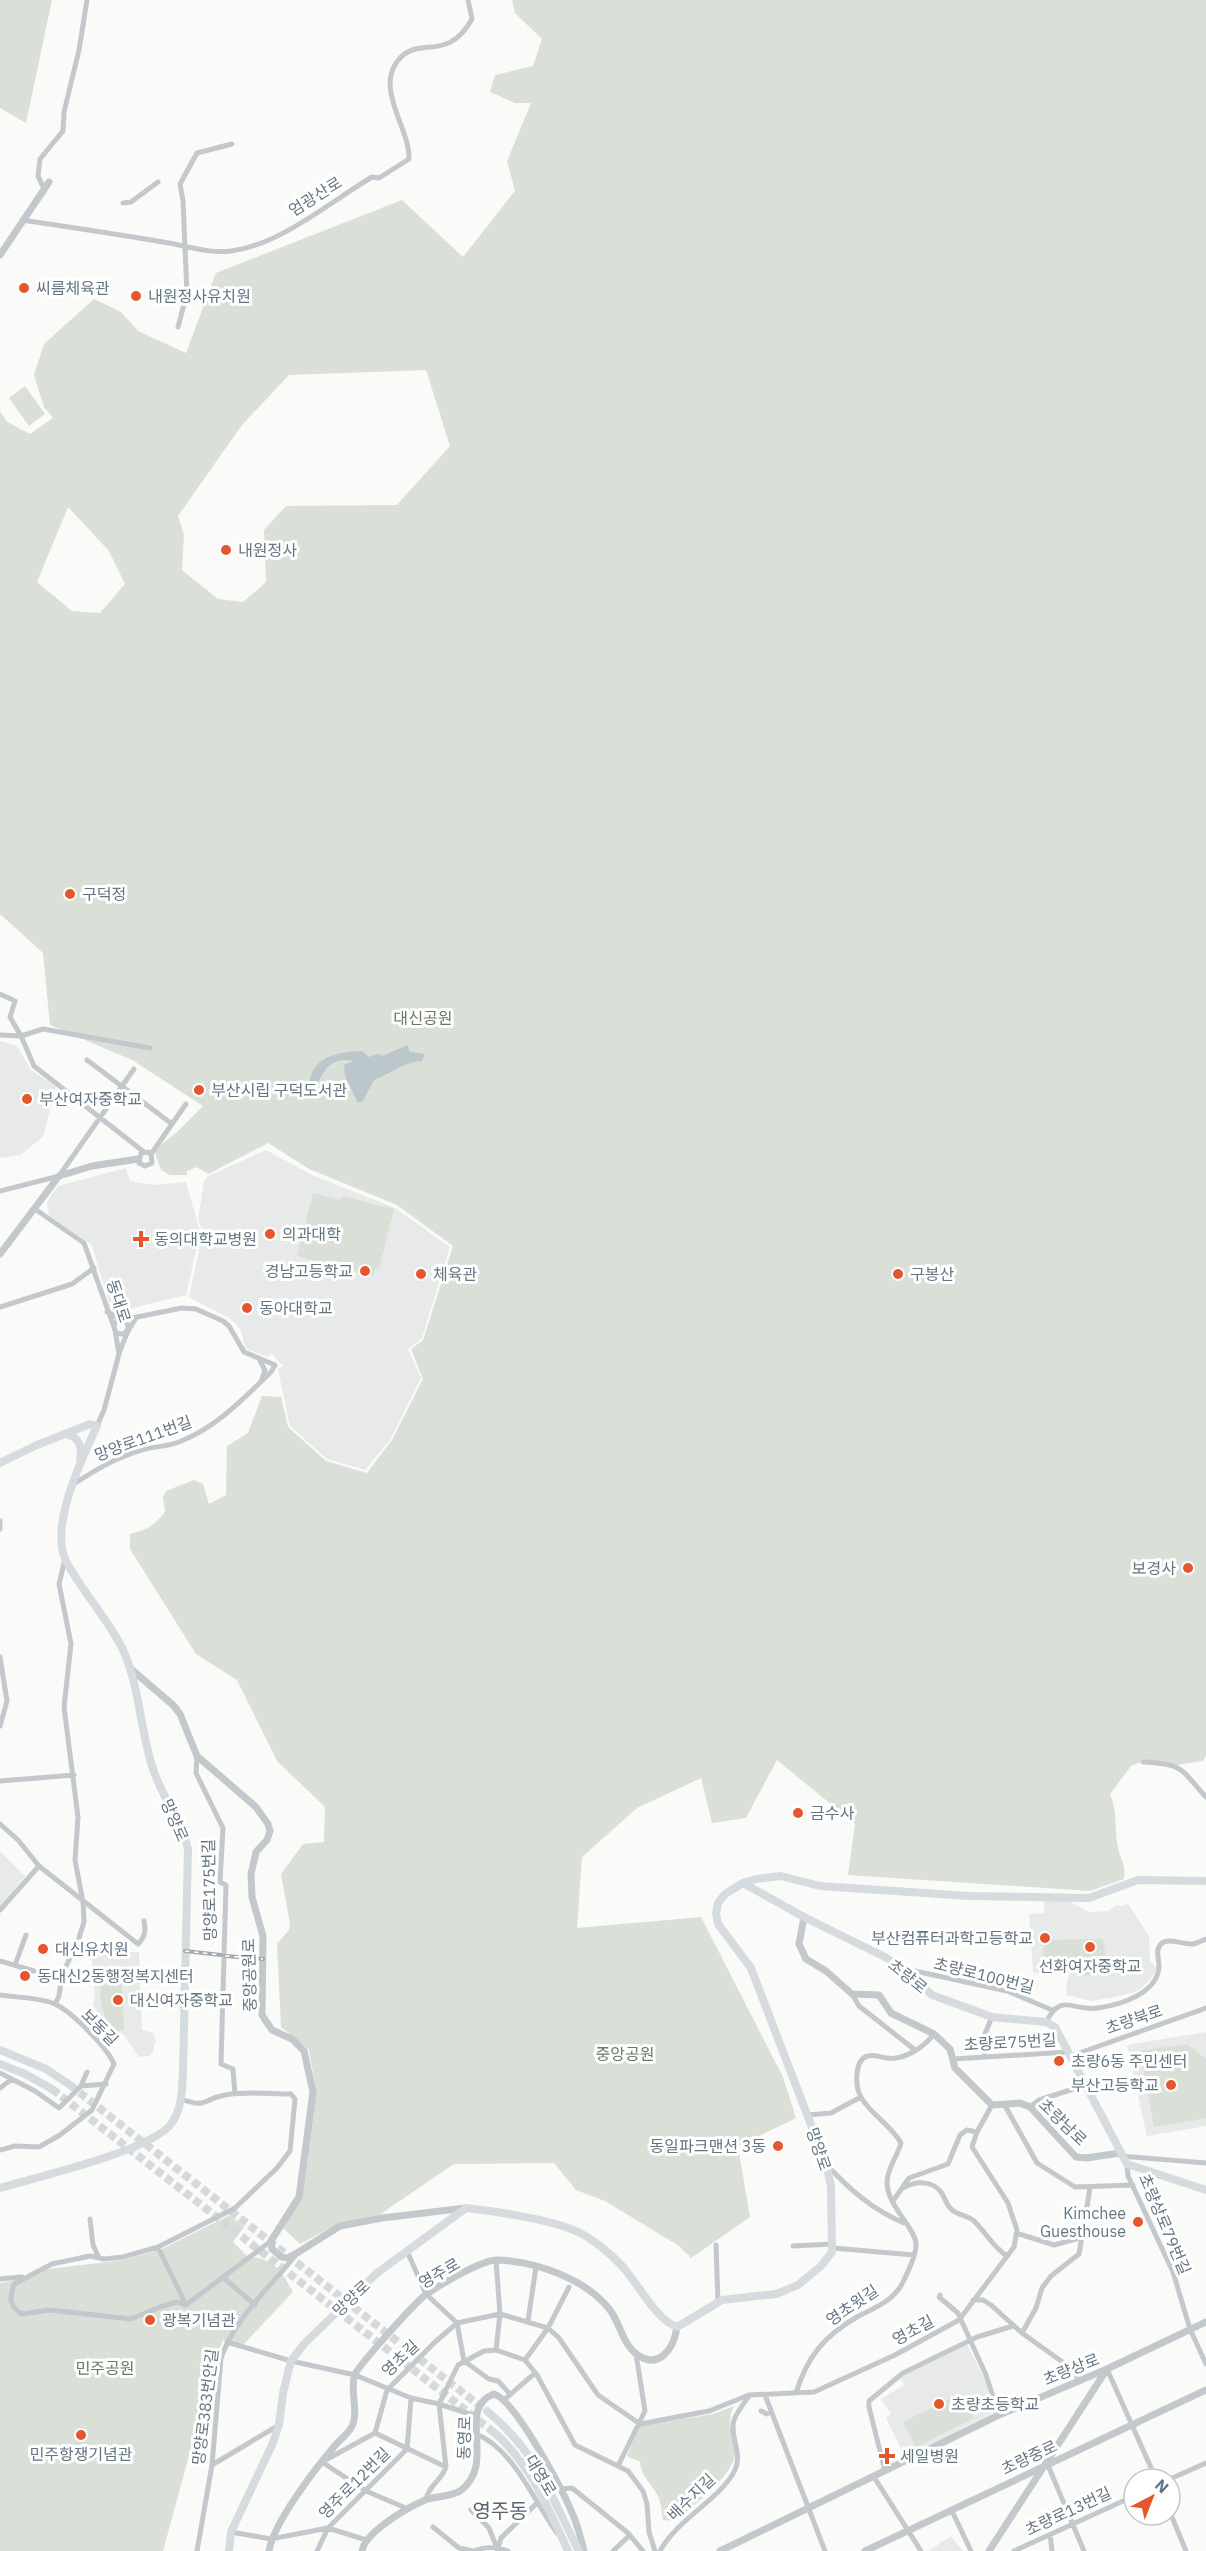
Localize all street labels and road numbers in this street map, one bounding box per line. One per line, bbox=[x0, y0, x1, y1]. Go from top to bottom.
street label: 엄광산로 bbox=[285, 172, 345, 220]
street label: 동대로 bbox=[103, 1277, 135, 1325]
street label: 망양로111번길 bbox=[91, 1411, 195, 1465]
street label: 망양로 bbox=[157, 1796, 193, 1844]
street label: 망양로175번길 bbox=[198, 1839, 220, 1941]
street label: 중앙공원로 bbox=[238, 1938, 260, 2012]
street label: 초량로100번길 bbox=[932, 1953, 1036, 1997]
street label: 초량로 bbox=[885, 1954, 932, 1998]
street label: 초량북로 bbox=[1103, 2000, 1165, 2038]
street label: 보동길 bbox=[77, 2004, 123, 2050]
street label: 초량로75번길 bbox=[963, 2030, 1057, 2054]
street label: 초량남로 bbox=[1035, 2094, 1091, 2150]
street label: 망양로 bbox=[802, 2125, 836, 2173]
street label: 초량상로79번길 bbox=[1135, 2171, 1195, 2277]
street label: 영주로 bbox=[415, 2253, 463, 2293]
street label: 망양로 bbox=[328, 2275, 374, 2320]
street label: 영초윗길 bbox=[822, 2280, 882, 2330]
street label: 영초길 bbox=[889, 2311, 937, 2349]
street label: 영초길 bbox=[377, 2335, 423, 2381]
street label: 망양로383번안길 bbox=[188, 2348, 222, 2466]
street label: 초량상로 bbox=[1040, 2349, 1102, 2389]
street label: 동영로 bbox=[453, 2415, 475, 2460]
street label: 초량중로 bbox=[998, 2435, 1060, 2479]
street label: 영주로12번길 bbox=[314, 2443, 394, 2523]
street label: 대영로 bbox=[521, 2451, 561, 2499]
street label: 배수지길 bbox=[663, 2469, 719, 2525]
street label: 초량로13번길 bbox=[1022, 2482, 1114, 2540]

